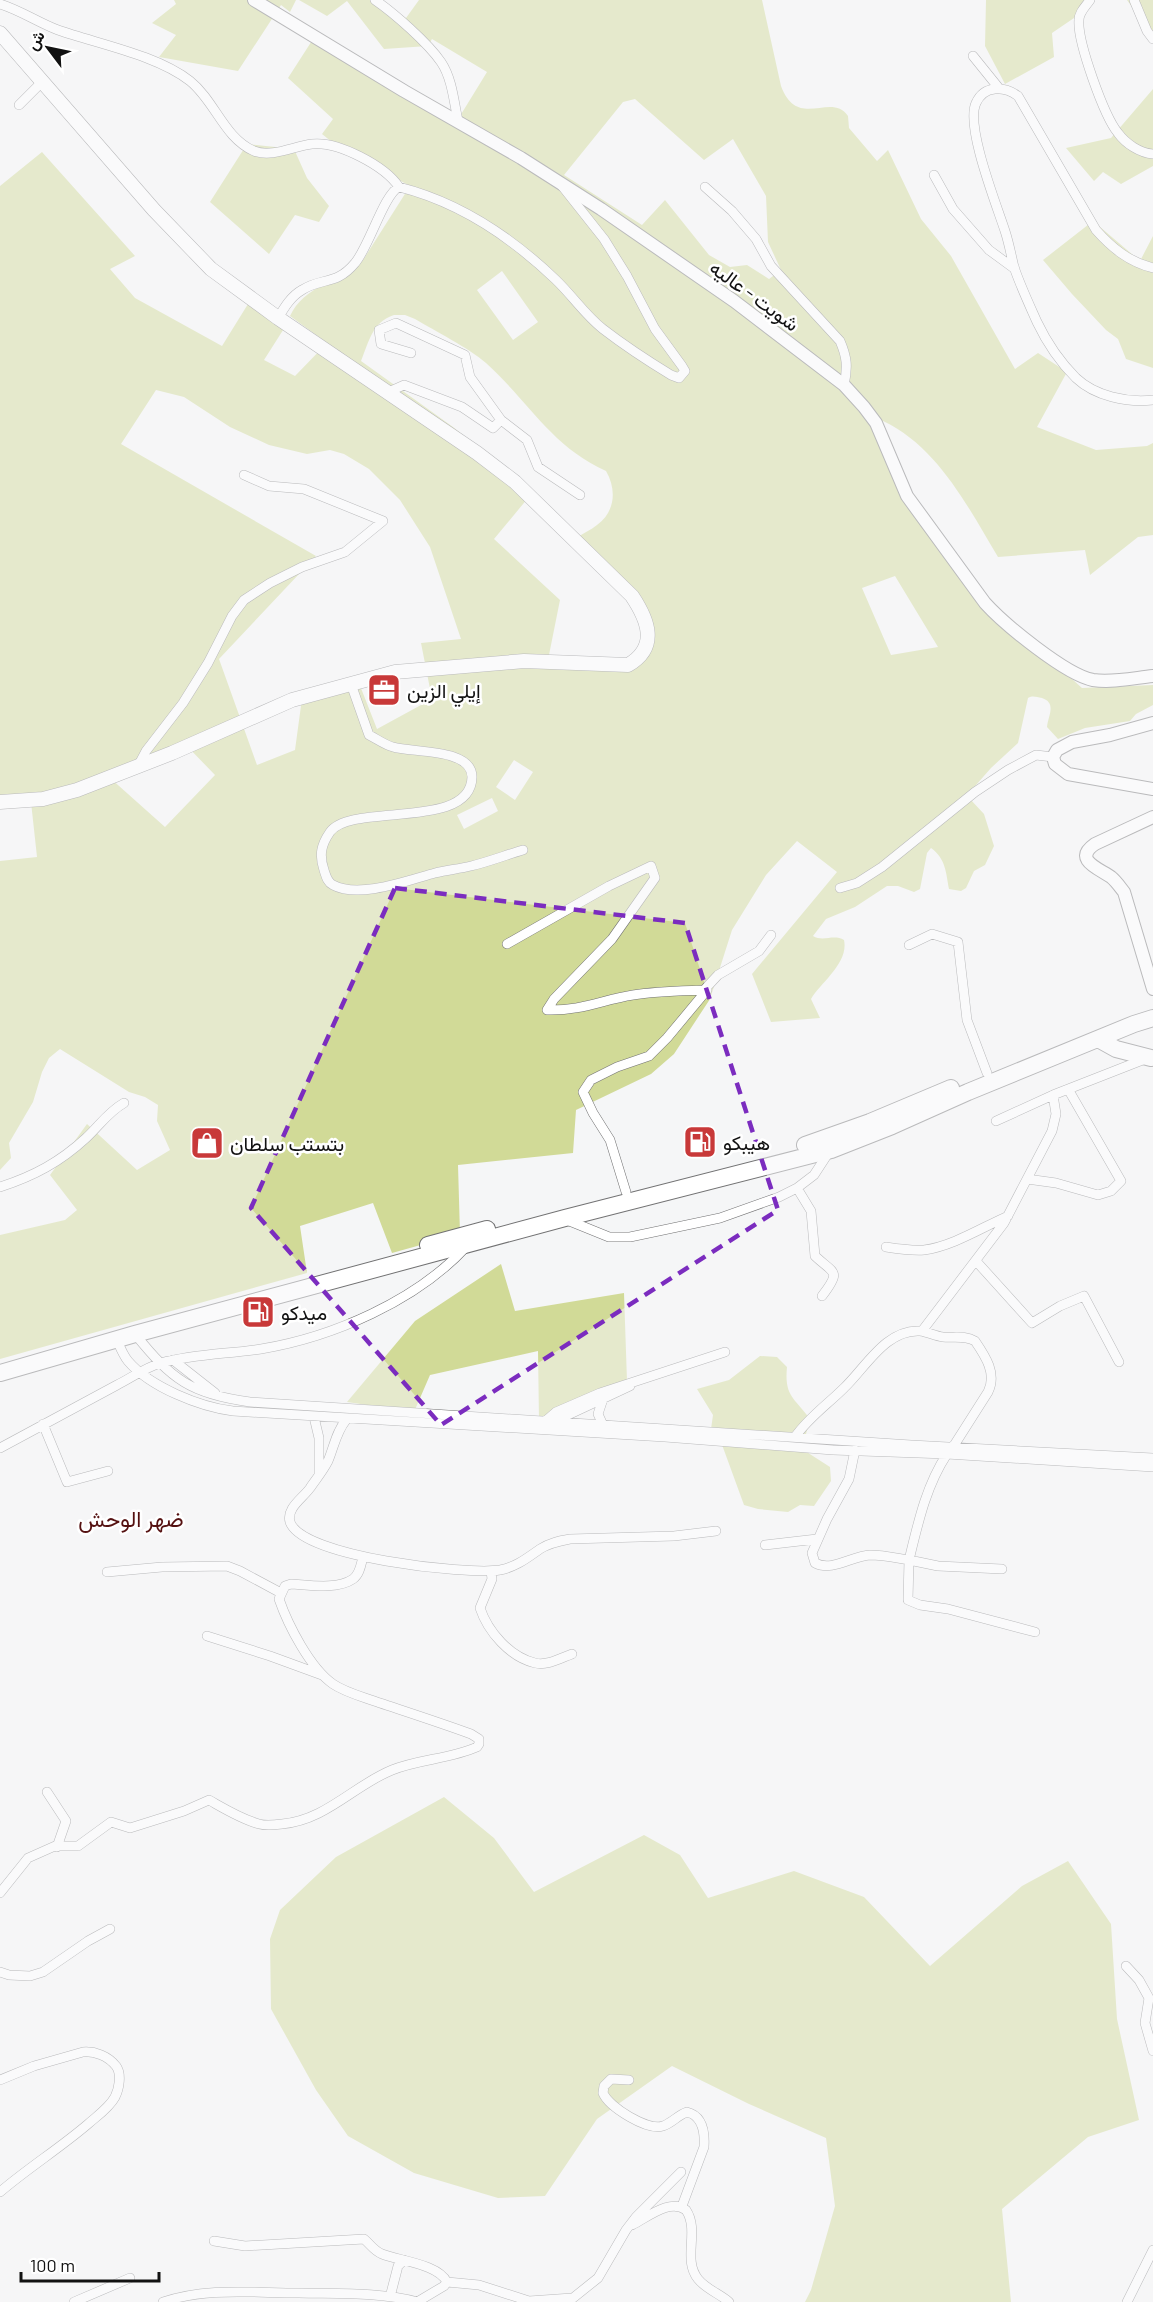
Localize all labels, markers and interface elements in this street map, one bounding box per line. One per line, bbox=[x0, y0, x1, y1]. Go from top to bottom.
north arrow bbox=[18, 18, 78, 78]
text: ش bbox=[22, 27, 49, 54]
street label: شويت - عاليه bbox=[705, 255, 804, 337]
office icon: إيلي الزين bbox=[366, 672, 402, 708]
place label: إيلي الزين bbox=[407, 678, 481, 708]
fuel station icon: هيبكو bbox=[682, 1124, 718, 1160]
shop icon: بتستب سلطان bbox=[189, 1125, 225, 1161]
place label: هيبكو bbox=[723, 1130, 770, 1156]
place label: بتستب سلطان bbox=[230, 1131, 344, 1156]
fuel station icon: ميدكو bbox=[240, 1294, 276, 1330]
place label: ميدكو bbox=[281, 1300, 327, 1326]
district label: ضهر الوحش bbox=[78, 1505, 184, 1533]
scale bar bbox=[21, 2245, 159, 2283]
text: 100 m bbox=[30, 2254, 75, 2276]

